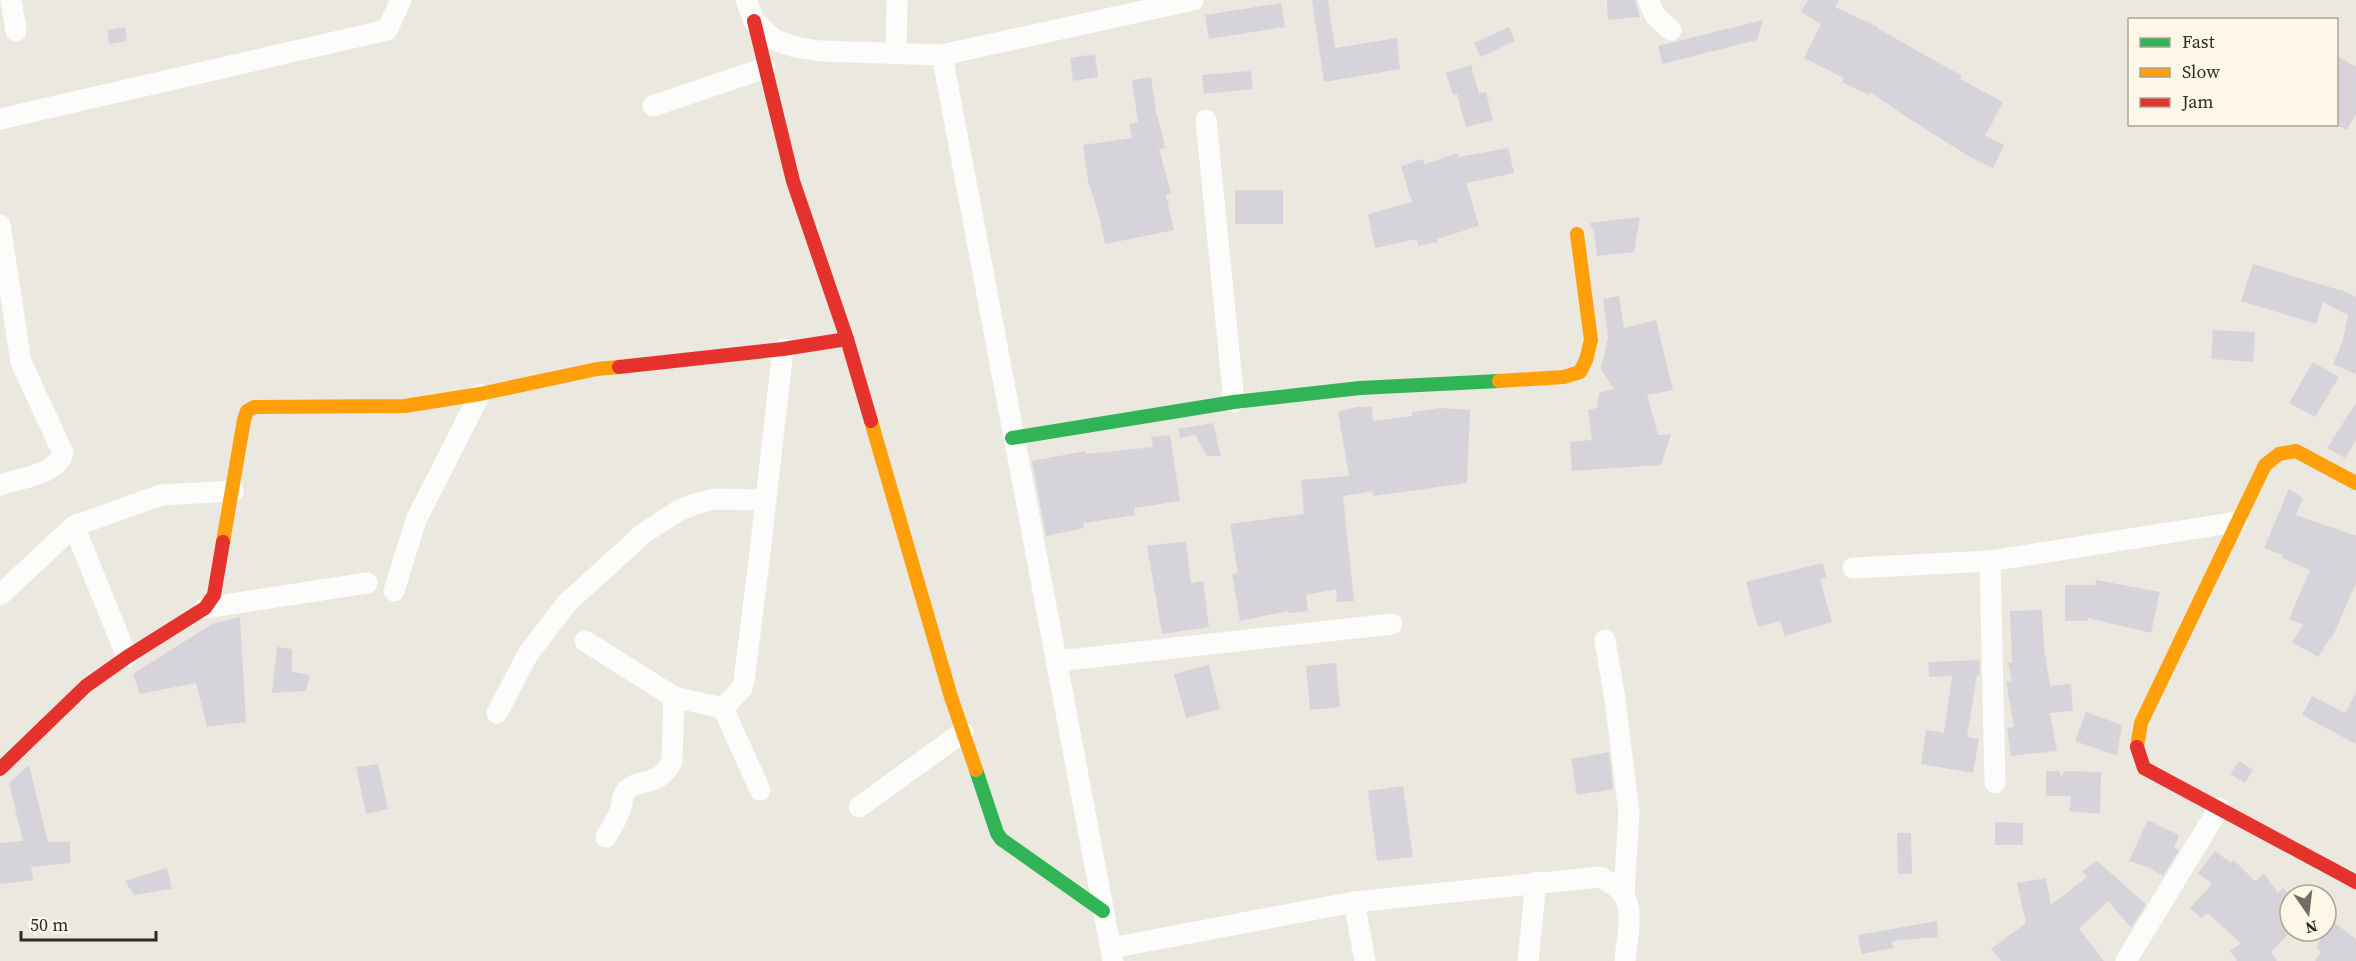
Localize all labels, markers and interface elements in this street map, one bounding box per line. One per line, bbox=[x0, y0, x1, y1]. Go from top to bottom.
legend bbox=[2128, 18, 2338, 126]
text: Fast bbox=[2182, 29, 2215, 54]
text: Slow bbox=[2182, 59, 2220, 84]
text: Jam bbox=[2181, 89, 2214, 114]
north arrow bbox=[2278, 883, 2338, 943]
scale bar bbox=[21, 904, 156, 942]
text: 50 m bbox=[30, 912, 68, 937]
text: N bbox=[2303, 915, 2320, 940]

